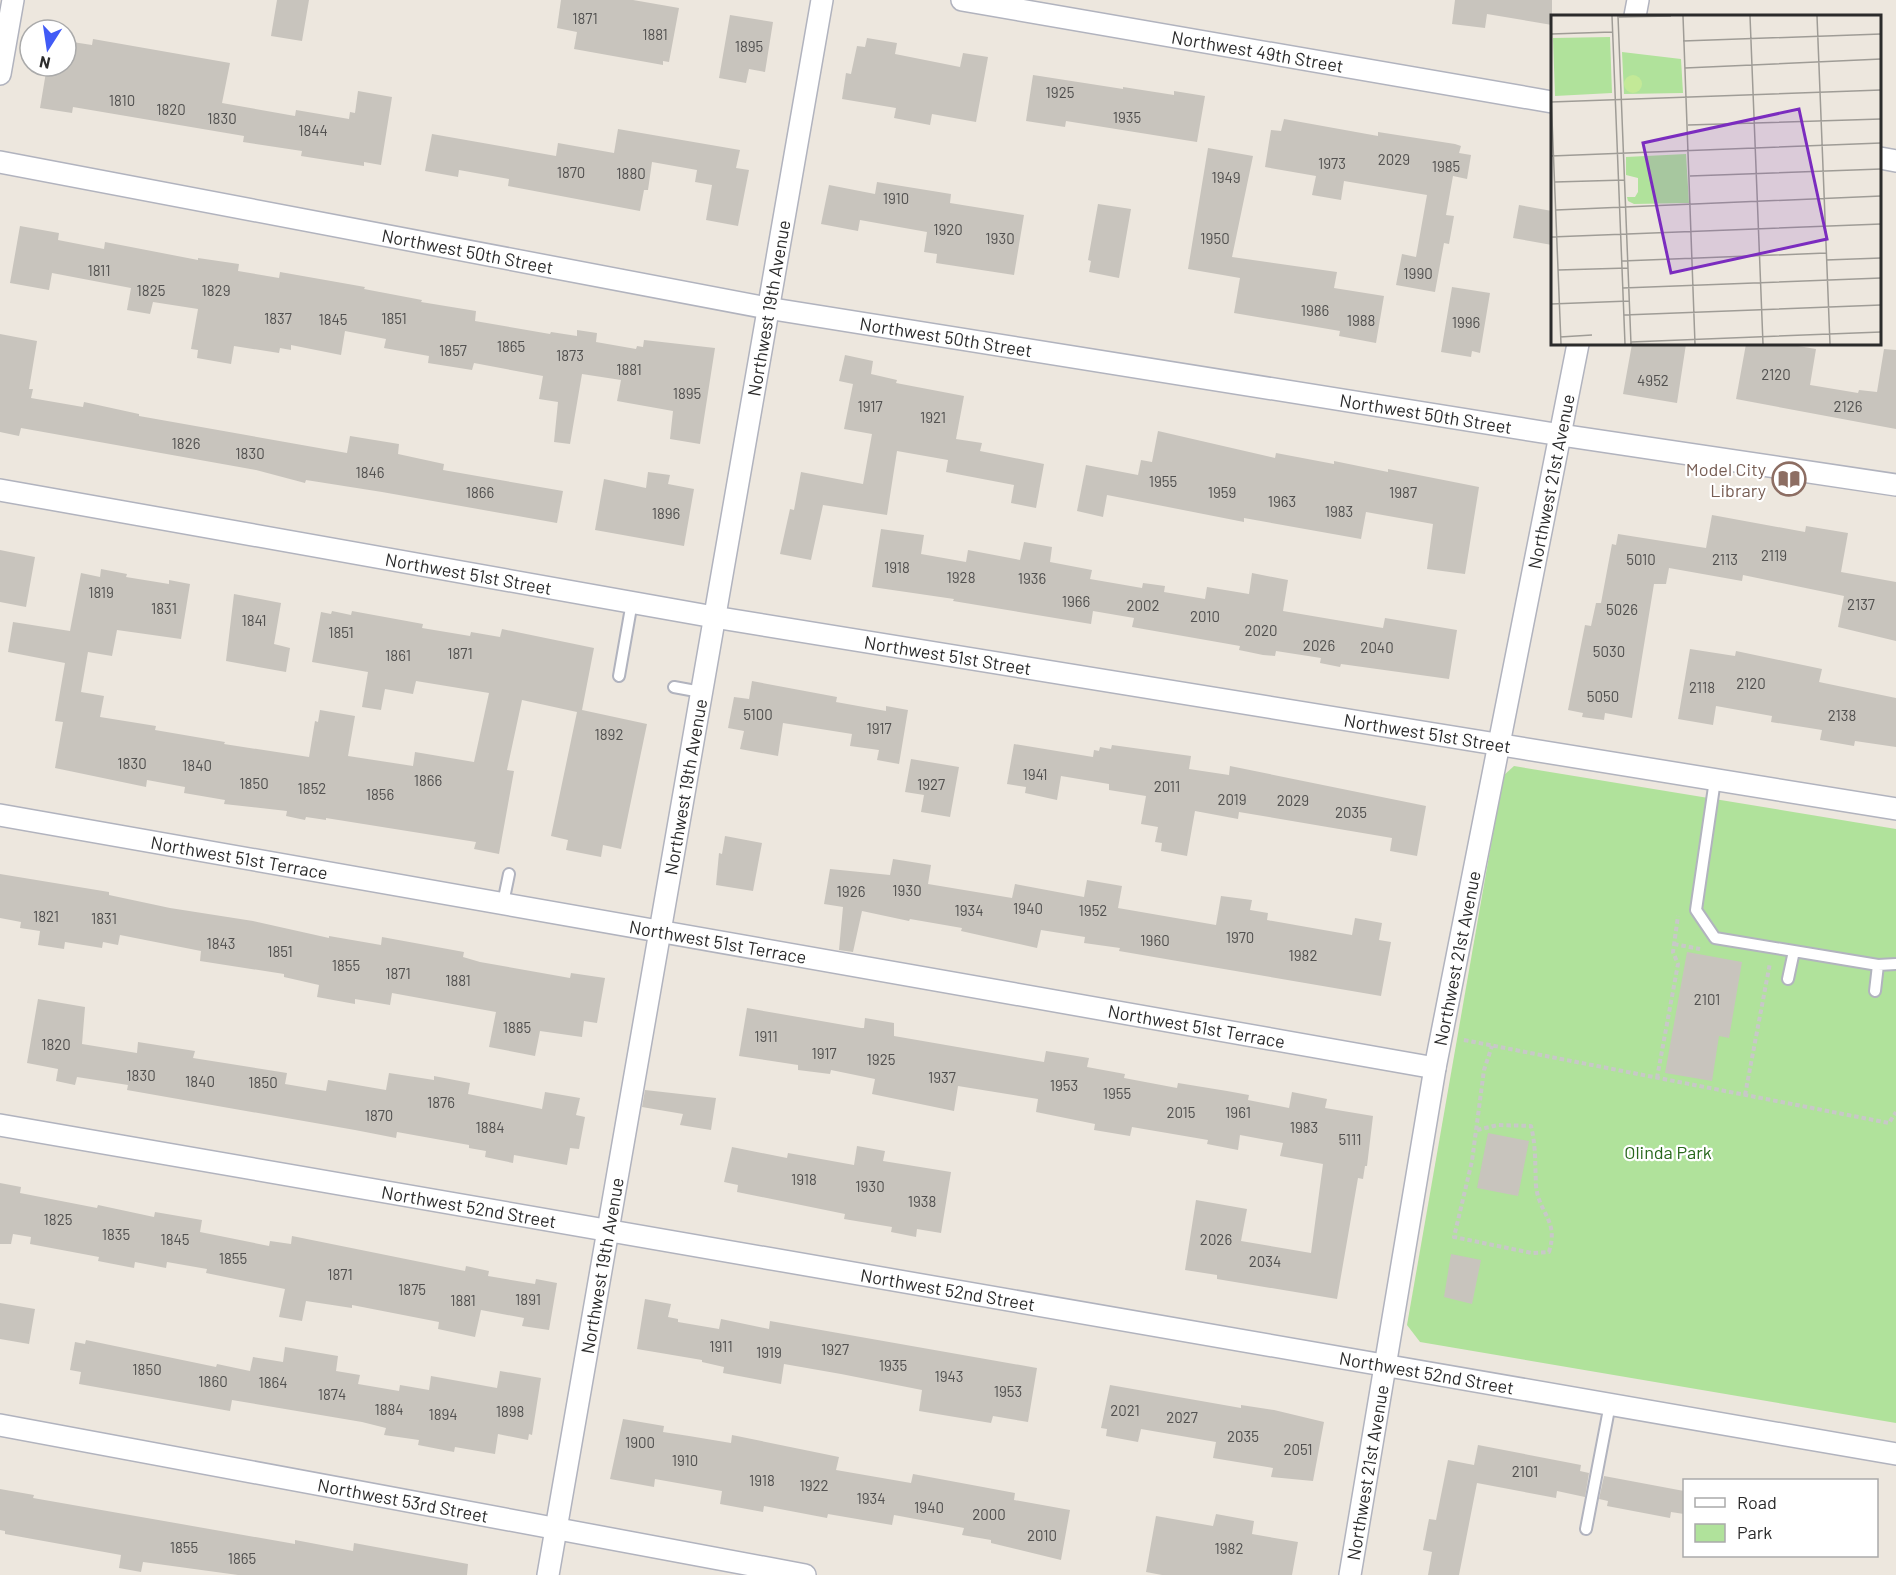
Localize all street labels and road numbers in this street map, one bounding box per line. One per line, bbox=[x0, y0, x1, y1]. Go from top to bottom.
street label: Northwest 49th Street bbox=[1170, 25, 1345, 77]
street label: Northwest 19th Avenue bbox=[742, 218, 795, 398]
street label: Northwest 50th Street bbox=[380, 224, 555, 278]
street label: Northwest 50th Street bbox=[858, 312, 1034, 361]
street label: Northwest 50th Street bbox=[1338, 389, 1514, 438]
street label: Northwest 21st Avenue bbox=[1523, 392, 1579, 571]
street label: Northwest 51st Street bbox=[384, 548, 554, 599]
street label: Northwest 51st Street bbox=[863, 631, 1033, 679]
street label: Northwest 19th Avenue bbox=[659, 697, 711, 877]
street label: Northwest 51st Street bbox=[1342, 708, 1513, 757]
street label: Northwest 51st Terrace bbox=[149, 831, 330, 884]
street label: Northwest 21st Avenue bbox=[1429, 869, 1485, 1047]
street label: Northwest 51st Terrace bbox=[628, 915, 808, 968]
street label: Northwest 51st Terrace bbox=[1106, 1000, 1287, 1052]
street label: Northwest 19th Avenue bbox=[576, 1176, 628, 1356]
street label: Northwest 52nd Street bbox=[380, 1180, 558, 1232]
street label: Northwest 52nd Street bbox=[859, 1264, 1037, 1315]
street label: Northwest 52nd Street bbox=[1338, 1347, 1516, 1399]
street label: Northwest 21st Avenue bbox=[1342, 1383, 1393, 1562]
street label: Northwest 53rd Street bbox=[316, 1473, 490, 1527]

